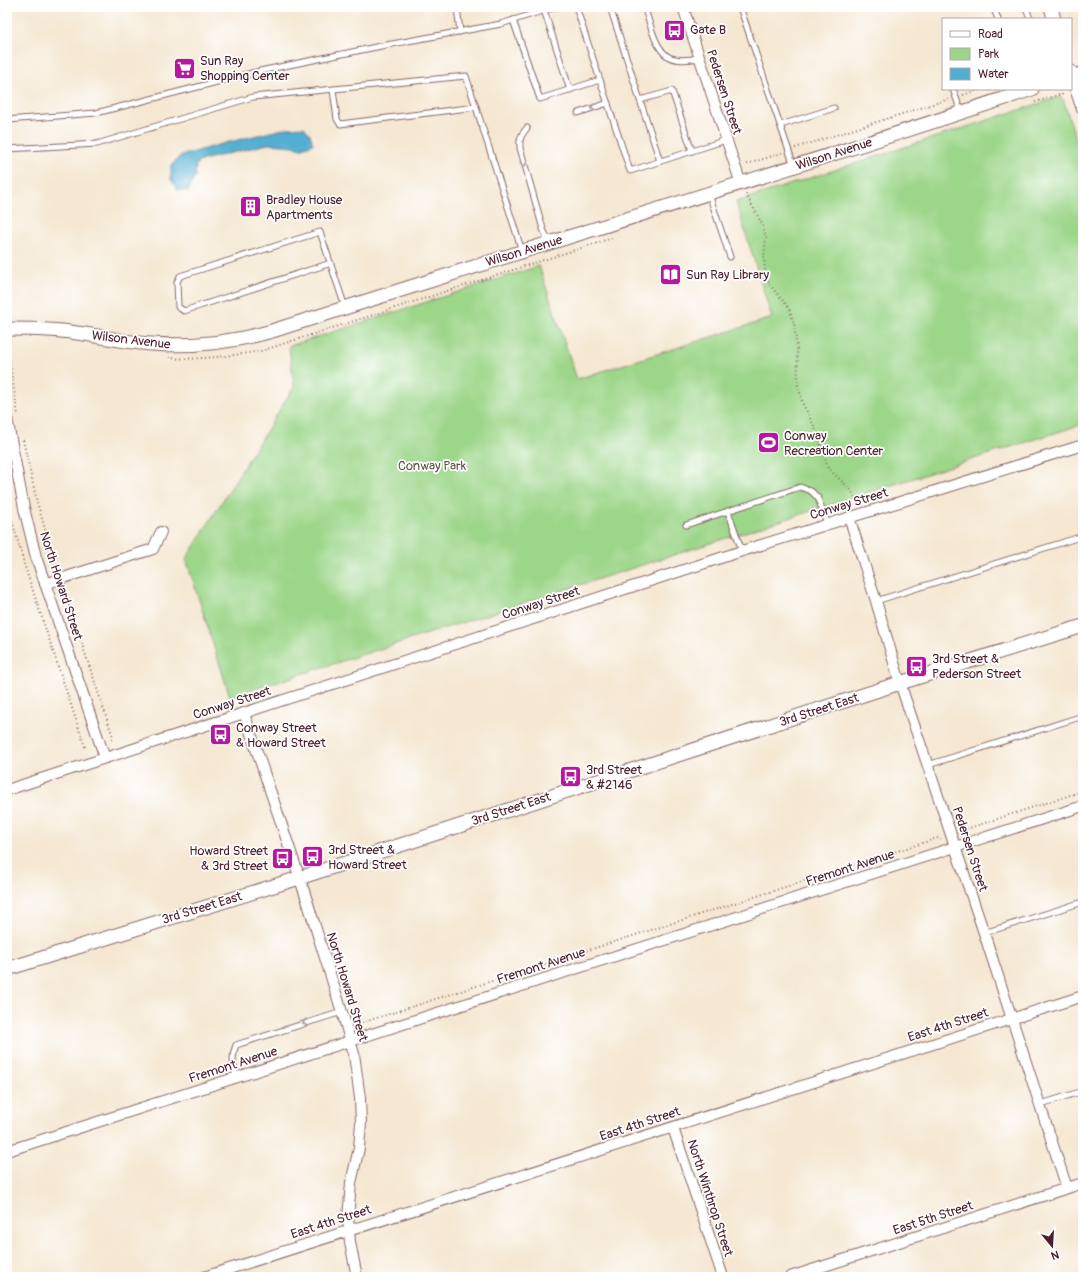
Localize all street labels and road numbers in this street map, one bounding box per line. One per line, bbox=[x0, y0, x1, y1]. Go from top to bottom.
street label: Pedersen Street bbox=[703, 47, 746, 137]
street label: Wilson Avenue bbox=[794, 134, 875, 174]
street label: Wilson Avenue bbox=[484, 232, 565, 270]
street label: Wilson Avenue bbox=[91, 327, 172, 353]
street label: Conway Street bbox=[808, 484, 891, 523]
street label: North Howard Street bbox=[36, 530, 86, 643]
street label: Conway Street bbox=[500, 583, 583, 623]
street label: Conway Street bbox=[191, 683, 274, 723]
street label: 3rd Street East bbox=[777, 689, 862, 730]
street label: 3rd Street East bbox=[469, 788, 554, 829]
street label: Pedersen Street bbox=[949, 804, 992, 894]
street label: Fremont Avenue bbox=[804, 846, 897, 890]
street label: 3rd Street East bbox=[160, 888, 245, 928]
street label: North Howard Street bbox=[323, 930, 371, 1044]
street label: Fremont Avenue bbox=[495, 944, 588, 988]
street label: East 4th Street bbox=[906, 1004, 991, 1046]
street label: Fremont Avenue bbox=[187, 1043, 280, 1087]
street label: East 4th Street bbox=[598, 1103, 683, 1145]
street label: North Winthrop Street bbox=[684, 1137, 737, 1259]
street label: East 5th Street bbox=[891, 1197, 976, 1238]
street label: East 4th Street bbox=[289, 1201, 374, 1243]

